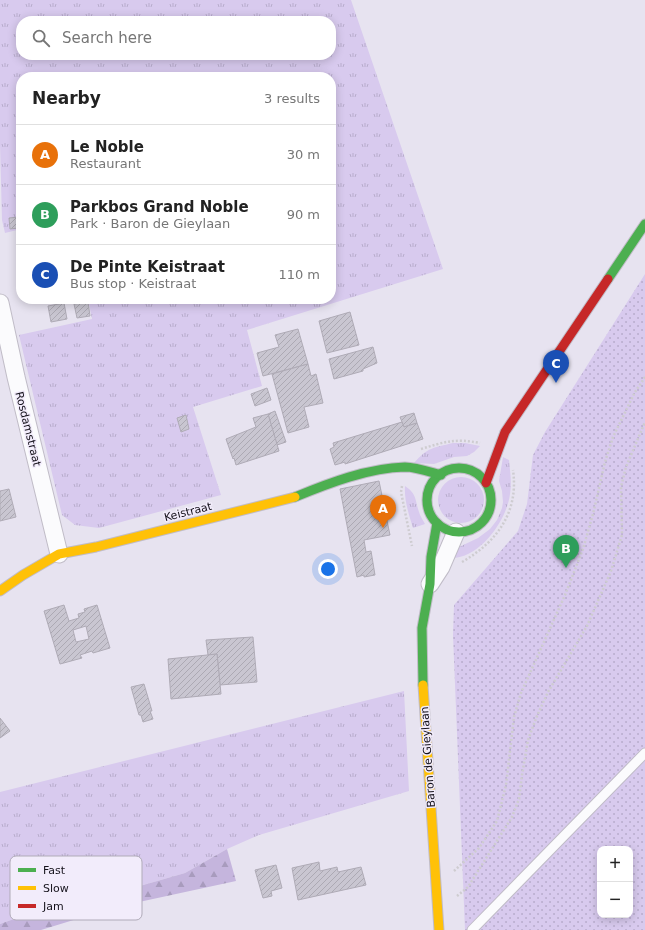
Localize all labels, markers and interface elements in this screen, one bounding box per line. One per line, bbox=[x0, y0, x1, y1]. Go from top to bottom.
search box bbox=[16, 16, 336, 60]
icon: search bbox=[30, 27, 52, 49]
text: Search here bbox=[62, 29, 152, 47]
text: Nearby bbox=[32, 88, 101, 108]
text: 3 results bbox=[264, 91, 320, 106]
text: Le Noble bbox=[70, 138, 144, 156]
text: A bbox=[40, 147, 50, 162]
text: 30 m bbox=[287, 147, 320, 162]
text: Restaurant bbox=[70, 156, 141, 171]
text: Parkbos Grand Noble bbox=[70, 198, 249, 216]
text: B bbox=[40, 207, 50, 222]
text: 90 m bbox=[287, 207, 320, 222]
text: Park · Baron de Gieylaan bbox=[70, 216, 230, 231]
text: De Pinte Keistraat bbox=[70, 258, 225, 276]
text: C bbox=[40, 267, 50, 282]
text: 110 m bbox=[278, 267, 320, 282]
text: Bus stop · Keistraat bbox=[70, 276, 196, 291]
pin: C bbox=[543, 350, 569, 383]
street label: Rosdamstraat bbox=[12, 390, 44, 468]
pin: A bbox=[370, 495, 396, 528]
street label: Keistraat bbox=[163, 500, 214, 524]
pin: B bbox=[553, 535, 579, 568]
your location bbox=[318, 559, 338, 579]
street label: Baron de Gieylaan bbox=[418, 706, 438, 808]
map controls bbox=[597, 846, 633, 918]
button: + bbox=[597, 846, 633, 882]
legend bbox=[10, 856, 142, 920]
text: Fast bbox=[43, 864, 66, 877]
text: Slow bbox=[43, 882, 69, 895]
button: − bbox=[597, 882, 633, 918]
text: Jam bbox=[42, 900, 64, 913]

